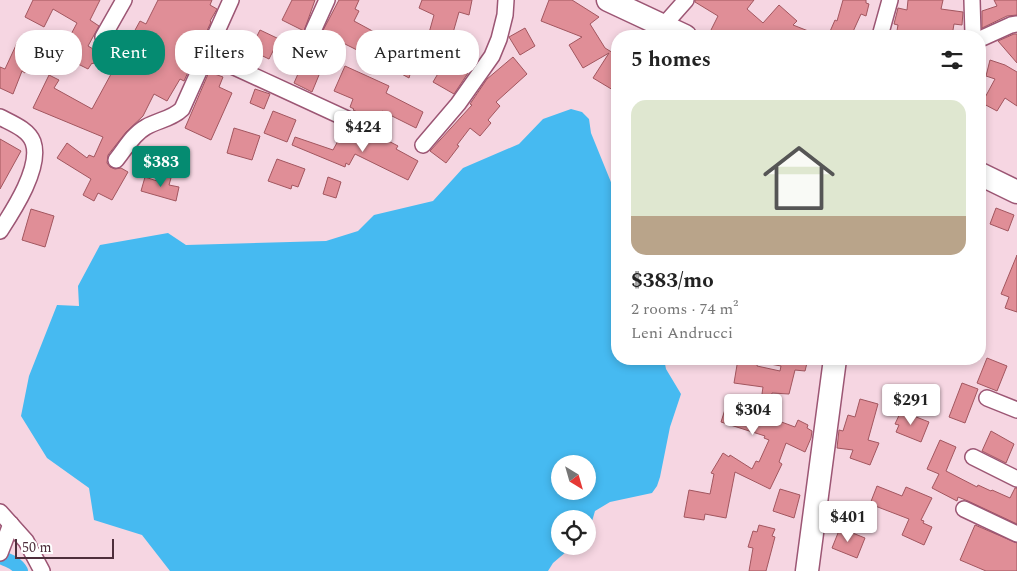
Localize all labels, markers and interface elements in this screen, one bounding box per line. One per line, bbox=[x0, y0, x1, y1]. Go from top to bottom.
chip: Buy bbox=[15, 30, 82, 75]
chip: Rent bbox=[92, 30, 165, 75]
chip: Filters bbox=[175, 30, 263, 75]
chip: New bbox=[273, 30, 346, 75]
chip: Apartment bbox=[356, 30, 479, 75]
text: 5 homes bbox=[631, 44, 711, 76]
icon: filters bbox=[938, 46, 966, 74]
pin: $424 bbox=[333, 110, 393, 153]
text: $424 bbox=[345, 115, 381, 139]
icon: home bbox=[754, 133, 844, 223]
pin: $383 bbox=[131, 146, 191, 188]
text: $383 bbox=[143, 150, 179, 174]
text: $383/mo bbox=[631, 265, 714, 297]
text: 2 rooms · 74 m² bbox=[631, 297, 738, 321]
text: Leni Andrucci bbox=[631, 321, 733, 345]
pin: $291 bbox=[881, 384, 941, 426]
text: $291 bbox=[893, 388, 929, 412]
pin: $304 bbox=[723, 394, 783, 436]
text: $304 bbox=[735, 398, 771, 422]
north arrow bbox=[551, 455, 596, 500]
map controls bbox=[551, 455, 596, 555]
pin: $401 bbox=[818, 500, 878, 543]
text: $401 bbox=[830, 505, 866, 529]
button: locate bbox=[551, 510, 596, 555]
scale bar bbox=[15, 536, 114, 559]
text: 50 m bbox=[22, 537, 52, 558]

